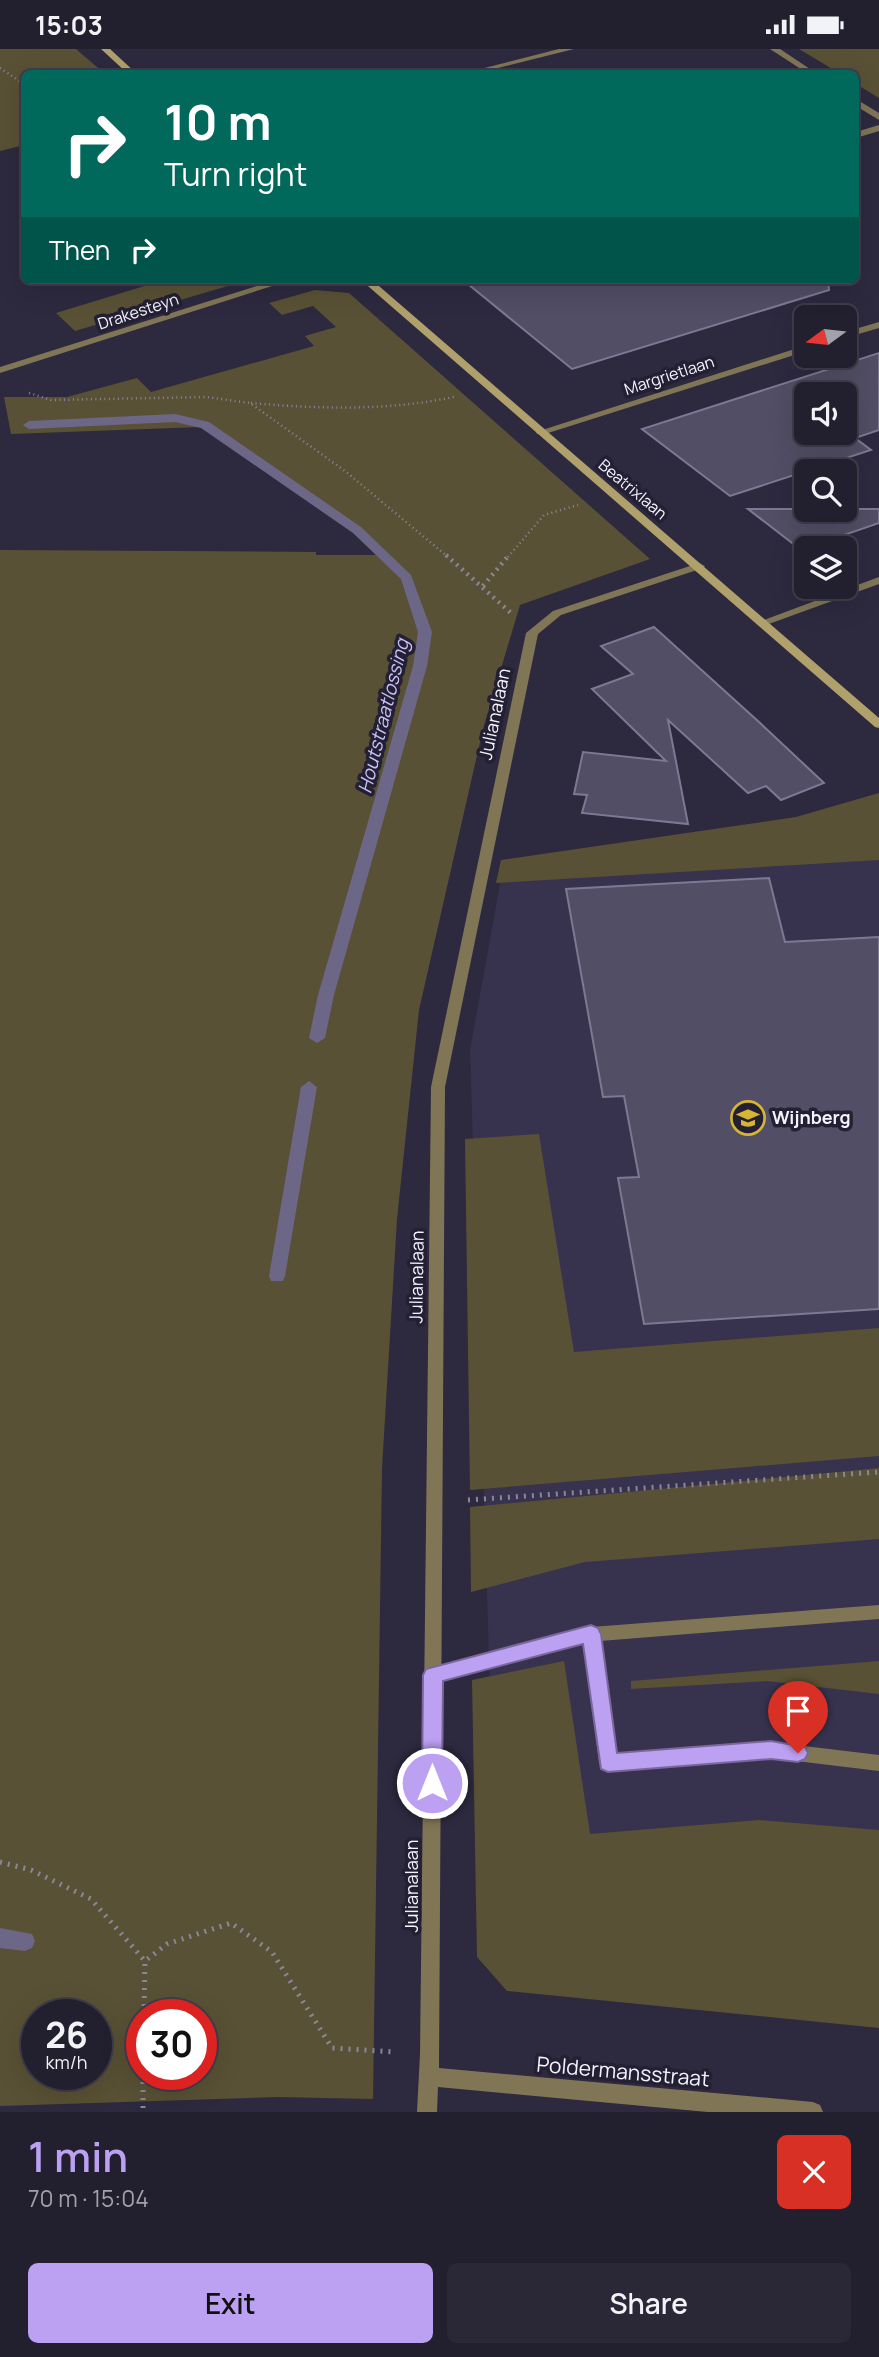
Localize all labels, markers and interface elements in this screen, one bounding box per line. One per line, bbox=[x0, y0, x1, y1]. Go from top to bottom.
text: 15:03 bbox=[35, 7, 103, 43]
text: 10 m bbox=[164, 88, 272, 155]
icon: right bbox=[49, 98, 140, 189]
text: Turn right bbox=[164, 152, 307, 196]
icon: right bbox=[124, 231, 162, 269]
text: Then bbox=[49, 232, 110, 268]
street label: Drakesteyn bbox=[95, 288, 181, 334]
north arrow bbox=[794, 305, 858, 367]
map controls bbox=[794, 305, 857, 599]
street label: Margrietlaan bbox=[621, 350, 717, 400]
button: sound bbox=[794, 382, 857, 445]
street label: Beatrixlaan bbox=[594, 454, 672, 524]
button: search bbox=[794, 459, 857, 522]
button: layers bbox=[794, 536, 857, 599]
water label: Houtstraatlossing bbox=[351, 634, 415, 796]
street label: Julianalaan bbox=[473, 666, 515, 762]
school or university icon: Wijnberg bbox=[729, 1099, 767, 1137]
place label: Wijnberg bbox=[772, 1105, 851, 1129]
street label: Julianalaan bbox=[403, 1230, 429, 1324]
pin bbox=[768, 1681, 828, 1753]
icon: arrive bbox=[779, 1692, 817, 1730]
position arrow bbox=[395, 1746, 469, 1820]
street label: Julianalaan bbox=[399, 1839, 423, 1933]
speed limit sign: 30 bbox=[126, 1999, 217, 2090]
text: 26 bbox=[45, 2011, 88, 2059]
street label: Poldermansstraat bbox=[535, 2049, 711, 2093]
text: km/h bbox=[46, 2050, 87, 2074]
text: 1 min bbox=[28, 2127, 128, 2185]
button: close bbox=[777, 2135, 851, 2209]
text: 70 m · 15:04 bbox=[28, 2182, 149, 2214]
button: Exit bbox=[28, 2263, 433, 2343]
button: Share bbox=[447, 2263, 851, 2343]

